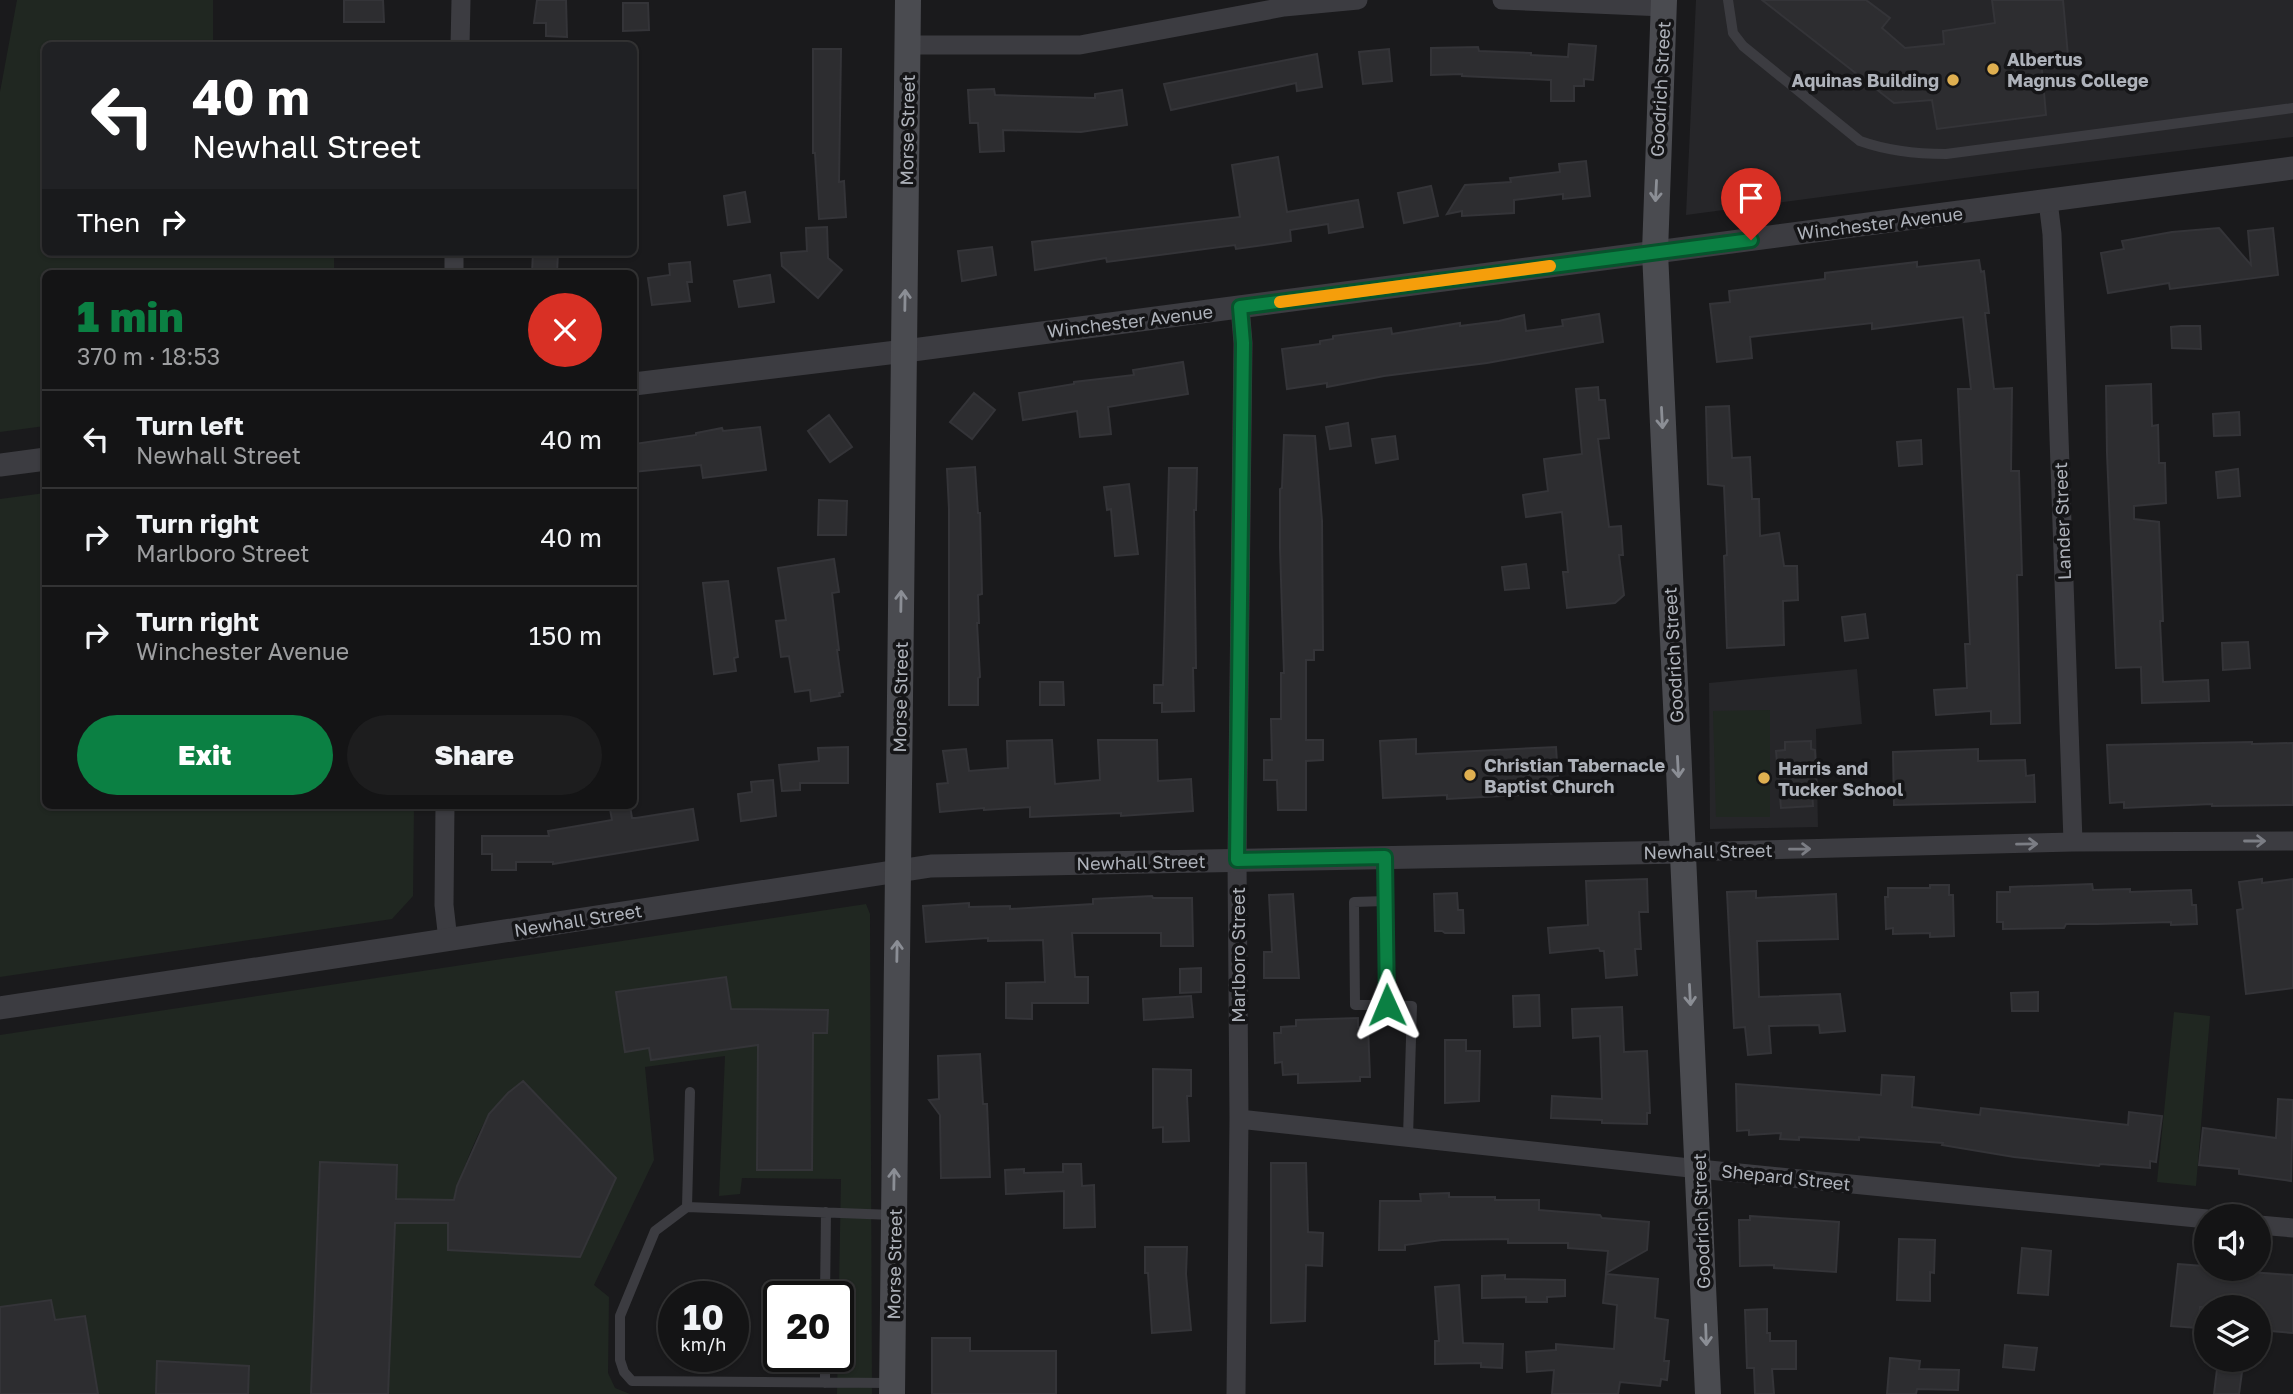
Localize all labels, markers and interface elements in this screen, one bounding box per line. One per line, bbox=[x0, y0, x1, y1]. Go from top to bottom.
street label: Goodrich Street bbox=[1645, 21, 1675, 157]
place label: Albertus Magnus College bbox=[2007, 48, 2149, 91]
marker: Albertus Magnus College bbox=[1985, 61, 2001, 77]
text: 40 m bbox=[192, 67, 310, 126]
place label: Aquinas Building bbox=[1792, 69, 1939, 91]
icon: left bbox=[77, 70, 168, 161]
marker: Aquinas Building bbox=[1945, 72, 1961, 88]
street label: Morse Street bbox=[895, 74, 919, 186]
text: Newhall Street bbox=[192, 127, 421, 165]
pin bbox=[1721, 168, 1781, 240]
one-way arrow bbox=[1649, 179, 1662, 202]
icon: arrive bbox=[1732, 179, 1770, 217]
street label: Winchester Avenue bbox=[1796, 202, 1964, 244]
icon: right bbox=[154, 203, 192, 241]
text: Then bbox=[77, 207, 140, 238]
one-way arrow bbox=[898, 289, 912, 312]
text: 1 min bbox=[77, 291, 184, 341]
button: close bbox=[528, 293, 602, 367]
street label: Winchester Avenue bbox=[1046, 300, 1214, 342]
text: 370 m · 18:53 bbox=[77, 342, 220, 370]
one-way arrow bbox=[1656, 406, 1669, 429]
text: Turn left bbox=[136, 410, 244, 441]
icon: left bbox=[77, 420, 115, 458]
text: 40 m bbox=[541, 424, 602, 455]
text: Newhall Street bbox=[136, 441, 301, 469]
street label: Lander Street bbox=[2049, 462, 2075, 580]
text: Turn right bbox=[136, 508, 259, 539]
icon: right bbox=[77, 518, 115, 556]
text: 40 m bbox=[541, 522, 602, 553]
text: Marlboro Street bbox=[136, 539, 309, 567]
street label: Goodrich Street bbox=[1658, 587, 1688, 723]
one-way arrow bbox=[894, 590, 908, 613]
text: Turn right bbox=[136, 606, 259, 637]
icon: right bbox=[77, 616, 115, 654]
text: 150 m bbox=[529, 620, 602, 651]
text: Winchester Avenue bbox=[136, 637, 349, 665]
street label: Morse Street bbox=[888, 641, 912, 753]
button: Exit bbox=[77, 715, 333, 795]
button: Share bbox=[347, 715, 602, 795]
place label: Christian Tabernacle Baptist Church bbox=[1484, 754, 1666, 797]
one-way arrow bbox=[1672, 756, 1685, 779]
place label: Harris and Tucker School bbox=[1778, 757, 1903, 800]
marker: Christian Tabernacle Baptist Church bbox=[1462, 767, 1478, 783]
marker: Harris and Tucker School bbox=[1756, 770, 1772, 786]
one-way arrow bbox=[2243, 834, 2266, 848]
one-way arrow bbox=[2015, 837, 2038, 850]
street label: Newhall Street bbox=[1643, 839, 1773, 863]
one-way arrow bbox=[1788, 842, 1811, 856]
street label: Newhall Street bbox=[1076, 850, 1206, 874]
street label: Marlboro Street bbox=[1227, 887, 1249, 1023]
street label: Newhall Street bbox=[513, 899, 643, 941]
one-way arrow bbox=[890, 940, 904, 963]
position arrow bbox=[1350, 968, 1424, 1042]
one-way arrow bbox=[1684, 983, 1697, 1005]
street label: Goodrich Street bbox=[1688, 1153, 1714, 1289]
street label: Shepard Street bbox=[1720, 1159, 1852, 1195]
one-way arrow bbox=[888, 1168, 901, 1191]
map controls bbox=[2194, 1204, 2271, 1372]
button: sound bbox=[2194, 1204, 2271, 1281]
street label: Morse Street bbox=[882, 1208, 906, 1320]
speed limit sign: 20 bbox=[763, 1281, 854, 1372]
button: layers bbox=[2194, 1295, 2271, 1372]
text: 10 bbox=[683, 1296, 724, 1338]
one-way arrow bbox=[1699, 1323, 1712, 1346]
text: km/h bbox=[681, 1333, 726, 1355]

